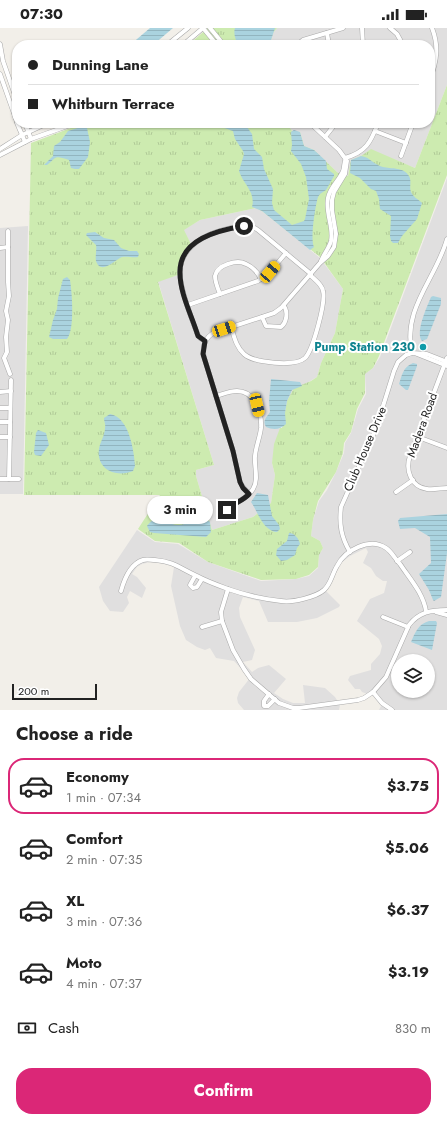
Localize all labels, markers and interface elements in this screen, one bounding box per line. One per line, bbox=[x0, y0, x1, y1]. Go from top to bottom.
text: 07:30 bbox=[20, 3, 63, 25]
text: Dunning Lane bbox=[52, 54, 149, 76]
text: Whitburn Terrace bbox=[52, 93, 175, 115]
route start bbox=[235, 217, 253, 235]
car bbox=[258, 259, 282, 285]
car bbox=[211, 320, 237, 338]
place label: Pump Station 230 bbox=[314, 338, 415, 356]
marker: Pump Station 230 bbox=[418, 342, 428, 352]
street label: Madera Road bbox=[402, 390, 442, 460]
car bbox=[248, 392, 266, 418]
street label: Club House Drive bbox=[339, 404, 391, 494]
callout: 3 min bbox=[147, 496, 213, 524]
text: 3 min bbox=[163, 500, 197, 519]
route end bbox=[218, 501, 236, 519]
map controls bbox=[391, 654, 435, 698]
button: layers bbox=[391, 654, 435, 698]
scale bar bbox=[12, 682, 97, 701]
text: 200 m bbox=[18, 683, 49, 699]
text: Choose a ride bbox=[16, 721, 133, 747]
text: Economy bbox=[66, 766, 129, 788]
icon: car bbox=[18, 768, 54, 804]
text: $3.75 bbox=[387, 775, 429, 797]
text: 1 min · 07:34 bbox=[66, 788, 141, 807]
text: Comfort bbox=[66, 828, 123, 850]
icon: car bbox=[18, 830, 54, 866]
text: $5.06 bbox=[385, 837, 429, 859]
text: 2 min · 07:35 bbox=[66, 850, 142, 869]
text: XL bbox=[66, 890, 84, 912]
icon: car bbox=[18, 892, 54, 928]
text: $6.37 bbox=[387, 899, 429, 921]
text: 3 min · 07:36 bbox=[66, 912, 142, 931]
text: Moto bbox=[66, 952, 102, 974]
icon: car bbox=[18, 954, 54, 990]
text: $3.19 bbox=[388, 961, 429, 983]
text: 4 min · 07:37 bbox=[66, 974, 142, 993]
icon: cash bbox=[16, 1017, 38, 1039]
text: Cash bbox=[48, 1017, 79, 1039]
text: 830 m bbox=[395, 1019, 431, 1038]
button: Confirm bbox=[16, 1068, 431, 1114]

